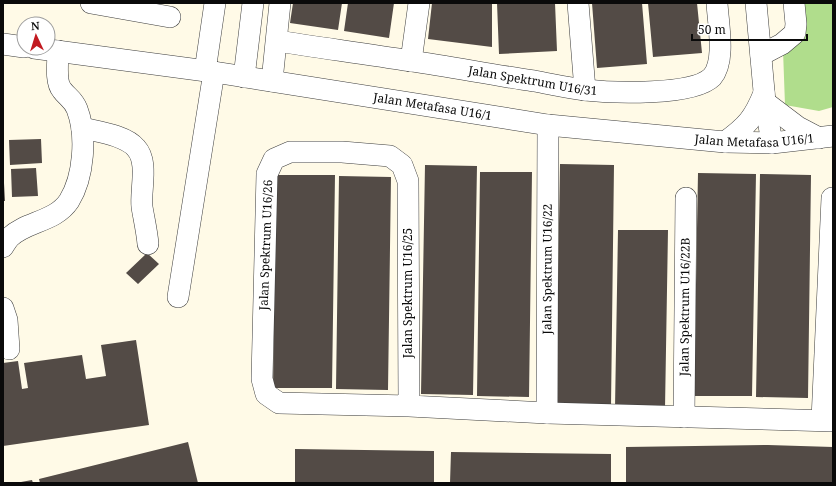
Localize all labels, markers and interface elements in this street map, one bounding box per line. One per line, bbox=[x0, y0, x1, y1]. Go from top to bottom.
north arrow bbox=[16, 16, 56, 56]
scale bar bbox=[692, 16, 807, 42]
text: N bbox=[30, 18, 40, 33]
text: 50 m bbox=[698, 21, 726, 38]
street label: Jalan Spektrum U16/31 bbox=[466, 61, 598, 99]
street label: Jalan Metafasa U16/1 bbox=[371, 88, 493, 124]
street label: Jalan Metafasa U16/1 bbox=[693, 129, 815, 151]
street label: Jalan Spektrum U16/26 bbox=[255, 179, 276, 312]
street label: Jalan Spektrum U16/22 bbox=[538, 204, 556, 335]
street label: Jalan Spektrum U16/25 bbox=[399, 228, 416, 359]
street label: Jalan Spektrum U16/22B bbox=[675, 237, 694, 377]

